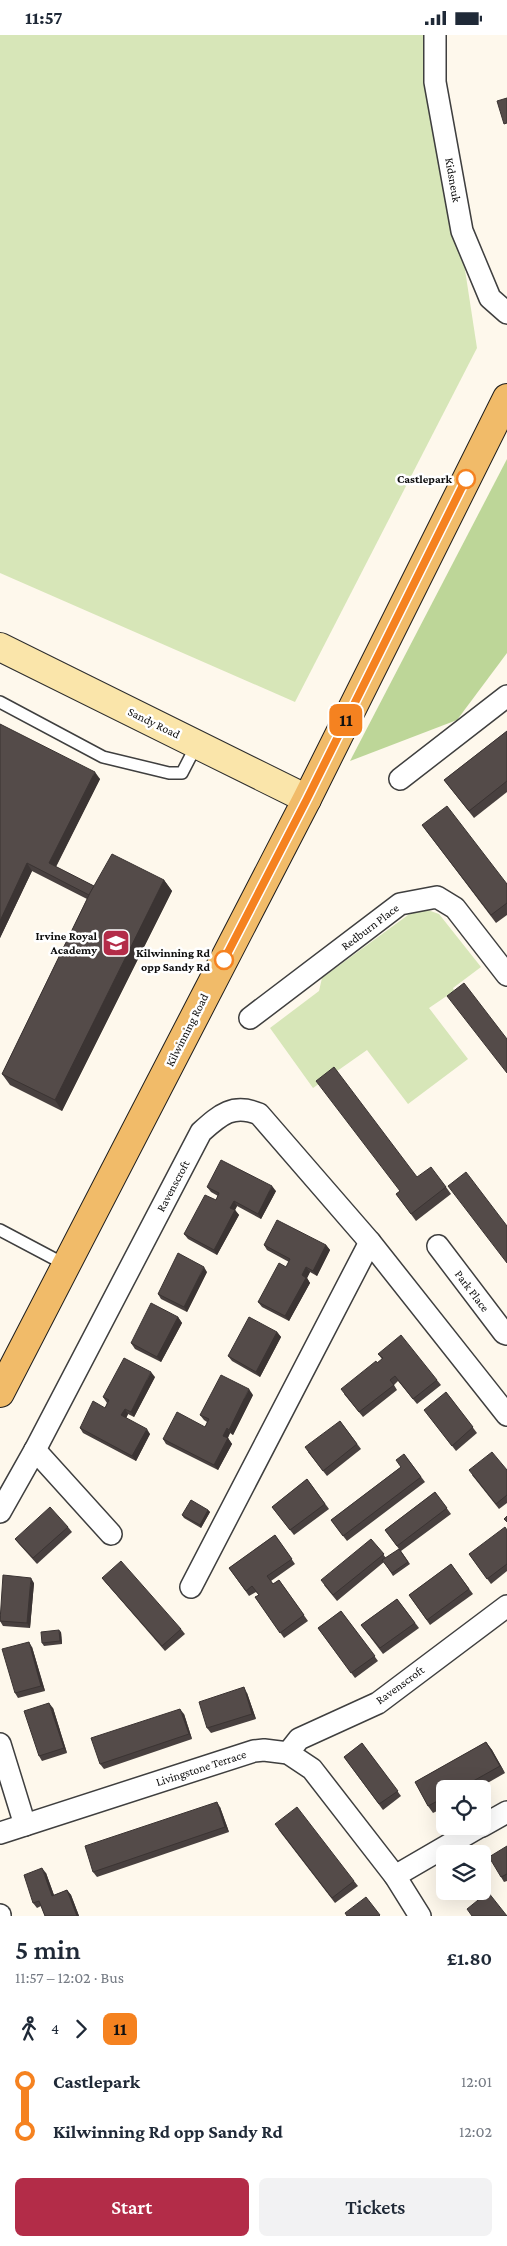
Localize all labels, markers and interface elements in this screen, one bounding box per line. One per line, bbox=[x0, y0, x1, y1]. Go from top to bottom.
text: 11:57 bbox=[25, 7, 63, 28]
street label: Kidsneuk bbox=[442, 157, 464, 204]
marker: Castlepark bbox=[456, 469, 476, 489]
place label: Castlepark bbox=[397, 472, 452, 486]
street label: Sandy Road bbox=[126, 704, 183, 742]
line badge: 11 bbox=[324, 704, 368, 736]
text: 11 bbox=[339, 710, 353, 730]
street label: Redburn Place bbox=[338, 901, 402, 953]
school or university icon: Irvine Royal Academy bbox=[101, 928, 131, 958]
place label: Irvine Royal Academy bbox=[36, 929, 98, 957]
place label: Kilwinning Rd opp Sandy Rd bbox=[136, 946, 210, 974]
marker: Kilwinning Rd opp Sandy Rd bbox=[214, 950, 234, 970]
street label: Kilwinning Road bbox=[163, 991, 212, 1069]
street label: Ravenscroft bbox=[154, 1157, 193, 1214]
street label: Park Place bbox=[452, 1267, 492, 1315]
street label: Ravenscroft bbox=[373, 1662, 428, 1707]
street label: Livingstone Terrace bbox=[154, 1747, 248, 1789]
map controls bbox=[436, 1780, 491, 1900]
button: locate bbox=[436, 1780, 491, 1835]
button: layers bbox=[436, 1845, 491, 1900]
text: 5 min bbox=[15, 1934, 81, 1965]
text: £1.80 bbox=[447, 1948, 492, 1969]
text: 11:57 – 12:02 · Bus bbox=[15, 1969, 124, 1986]
icon: walk bbox=[15, 2015, 43, 2043]
icon: forward bbox=[67, 2015, 95, 2043]
text: 11 bbox=[113, 2019, 127, 2039]
text: 4 bbox=[51, 2020, 59, 2037]
text: Castlepark bbox=[53, 2071, 140, 2092]
text: 12:01 bbox=[461, 2073, 492, 2090]
text: Kilwinning Rd opp Sandy Rd bbox=[53, 2121, 283, 2142]
text: 12:02 bbox=[459, 2123, 492, 2140]
button: Start bbox=[15, 2178, 249, 2236]
button: Tickets bbox=[259, 2178, 492, 2236]

